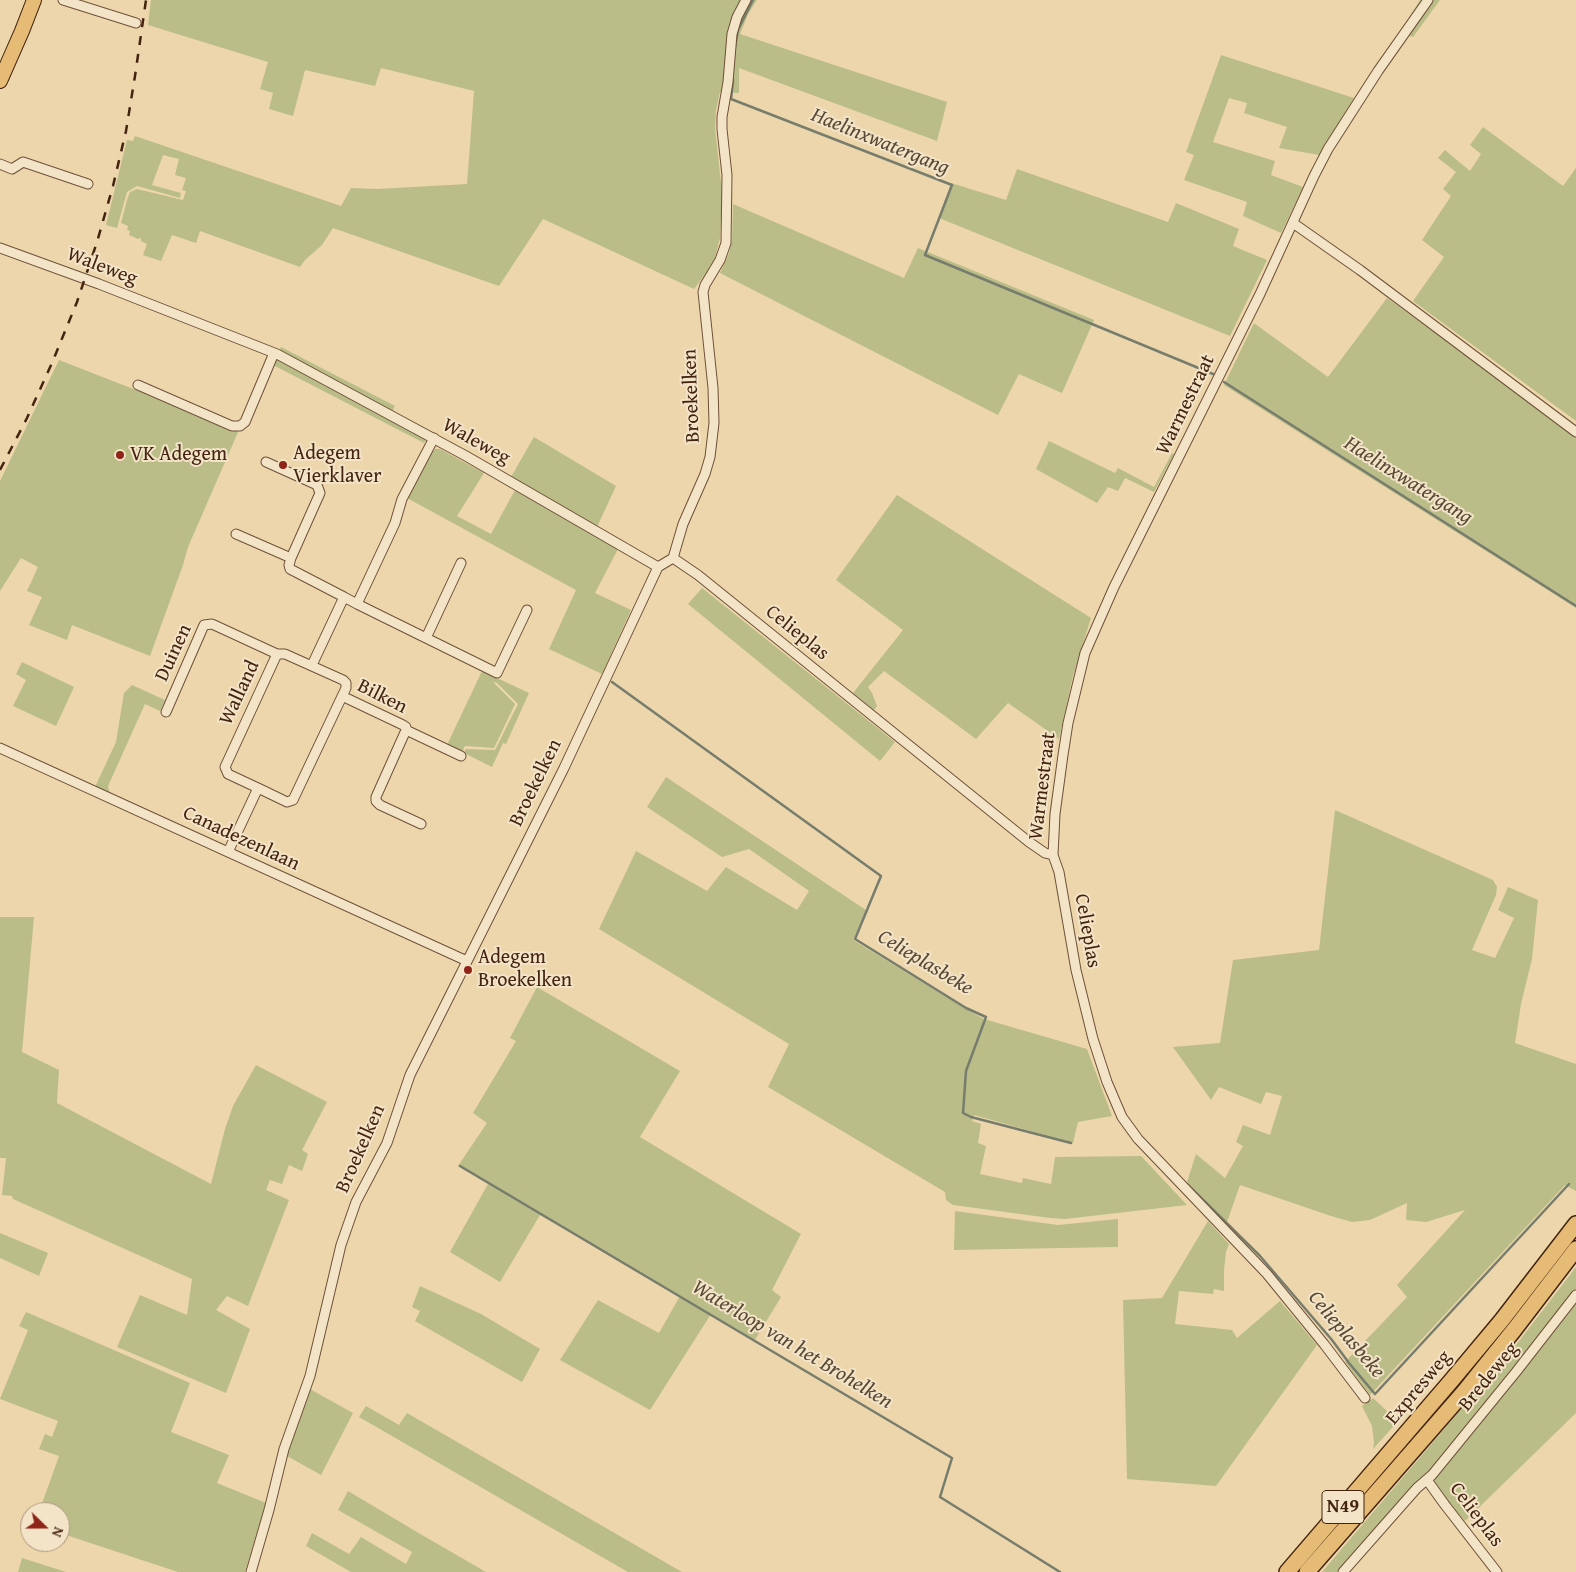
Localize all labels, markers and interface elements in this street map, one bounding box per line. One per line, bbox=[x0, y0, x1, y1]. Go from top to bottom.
water label: Haelinxwatergang bbox=[807, 103, 953, 181]
street label: Waleweg bbox=[63, 243, 141, 291]
street label: Broekelken bbox=[678, 349, 706, 443]
street label: Warmestraat bbox=[1151, 351, 1221, 459]
street label: Waleweg bbox=[438, 414, 514, 470]
water label: Haelinxwatergang bbox=[1339, 431, 1477, 531]
place label: Adegem Vierklaver bbox=[293, 442, 381, 489]
place label: VK Adegem bbox=[130, 443, 227, 467]
marker: VK Adegem bbox=[114, 449, 126, 461]
marker: Adegem Vierklaver bbox=[277, 459, 289, 471]
street label: Celieplas bbox=[760, 600, 834, 666]
street label: Duinen bbox=[150, 621, 198, 685]
street label: Walland bbox=[215, 657, 265, 729]
street label: Bilken bbox=[353, 674, 411, 720]
street label: Warmestraat bbox=[1024, 731, 1062, 841]
street label: Broekelken bbox=[505, 735, 567, 831]
street label: Canadezenlaan bbox=[179, 801, 303, 877]
street label: Celieplas bbox=[1069, 892, 1105, 970]
water label: Celieplasbeke bbox=[873, 925, 977, 1001]
place label: Adegem Broekelken bbox=[478, 946, 572, 993]
marker: Adegem Broekelken bbox=[462, 964, 474, 976]
street label: Broekelken bbox=[331, 1101, 391, 1197]
water label: Waterloop van het Brohelken bbox=[687, 1275, 897, 1415]
water label: Celieplasbeke bbox=[1302, 1286, 1390, 1384]
street label: Bredeweg bbox=[1454, 1338, 1524, 1416]
street label: Expresweg bbox=[1381, 1346, 1457, 1430]
street label: Celieplas bbox=[1444, 1478, 1508, 1552]
road number: N49 bbox=[1322, 1490, 1364, 1524]
north arrow bbox=[20, 1502, 70, 1552]
text: N bbox=[47, 1524, 69, 1540]

